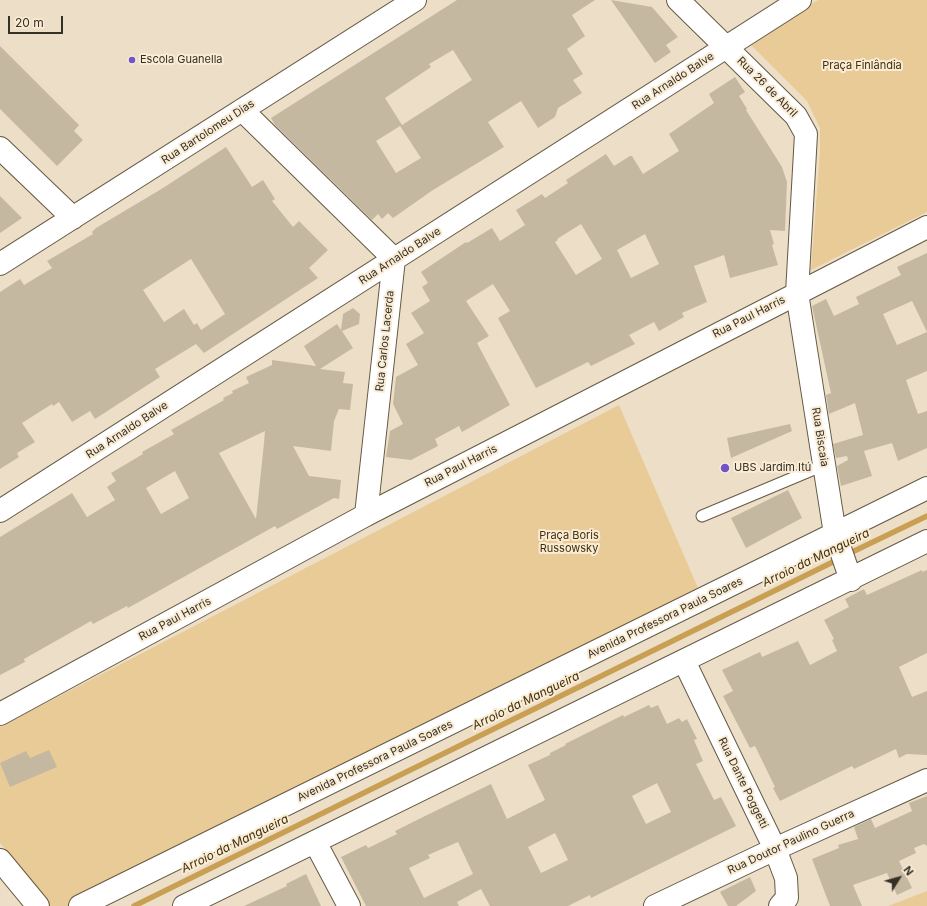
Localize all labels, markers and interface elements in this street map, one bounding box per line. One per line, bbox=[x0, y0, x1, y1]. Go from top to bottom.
scale bar bbox=[10, 8, 65, 34]
text: 20 m bbox=[15, 15, 44, 30]
street label: Rua Arnaldo Balve bbox=[630, 50, 716, 112]
place label: Escola Guanella bbox=[140, 53, 223, 67]
street label: Rua 26 de Abril bbox=[734, 54, 800, 120]
marker: Escola Guanella bbox=[127, 55, 137, 65]
park label: Praça Finlândia bbox=[822, 59, 902, 73]
street label: Rua Bartolomeu Dias bbox=[159, 97, 257, 167]
street label: Rua Arnaldo Balve bbox=[357, 225, 443, 287]
street label: Rua Carlos Lacerda bbox=[373, 290, 397, 392]
street label: Rua Paul Harris bbox=[710, 293, 788, 341]
street label: Rua Arnaldo Balve bbox=[84, 399, 170, 461]
street label: Rua Biscaia bbox=[809, 406, 831, 468]
street label: Rua Paul Harris bbox=[422, 442, 500, 490]
place label: UBS Jardim Itú bbox=[734, 461, 811, 475]
marker: UBS Jardim Itú bbox=[719, 462, 731, 474]
water label: Arroio da Mangueira bbox=[760, 526, 872, 590]
park label: Praça Boris Russowsky bbox=[539, 529, 599, 555]
street label: Avenida Professora Paula Soares bbox=[585, 574, 745, 662]
street label: Rua Paul Harris bbox=[137, 594, 213, 644]
water label: Arroio da Mangueira bbox=[470, 669, 582, 733]
street label: Avenida Professora Paula Soares bbox=[295, 717, 455, 805]
street label: Rua Dante Poggetti bbox=[715, 735, 771, 831]
street label: Rua Doutor Paulino Guerra bbox=[726, 807, 856, 877]
water label: Arroio da Mangueira bbox=[179, 812, 291, 876]
north arrow bbox=[879, 858, 919, 898]
text: N bbox=[900, 863, 917, 878]

